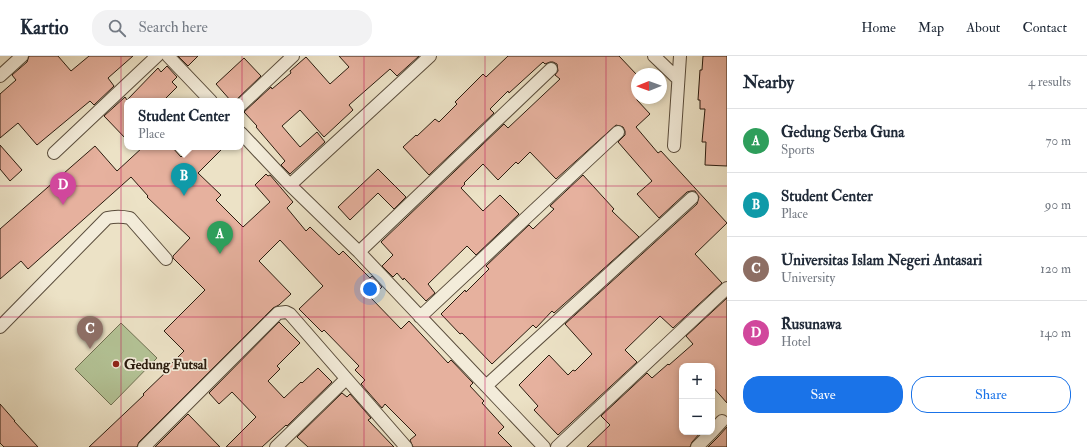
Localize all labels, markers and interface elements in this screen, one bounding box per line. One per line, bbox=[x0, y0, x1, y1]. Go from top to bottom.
search box bbox=[92, 10, 372, 46]
text: Kartio bbox=[20, 16, 68, 40]
icon: search bbox=[106, 17, 128, 39]
text: Search here bbox=[138, 18, 208, 37]
text: Home bbox=[861, 19, 896, 36]
text: Map bbox=[918, 19, 944, 36]
text: About bbox=[966, 19, 1000, 36]
text: Contact bbox=[1022, 19, 1067, 36]
north arrow bbox=[631, 68, 667, 104]
text: Nearby bbox=[743, 72, 794, 93]
text: 4 results bbox=[1028, 74, 1071, 90]
popup bbox=[124, 98, 244, 150]
text: Student Center bbox=[138, 107, 230, 126]
text: Gedung Serba Guna bbox=[781, 123, 904, 142]
text: Place bbox=[138, 126, 165, 142]
text: A bbox=[752, 133, 760, 149]
text: 70 m bbox=[1046, 133, 1071, 149]
text: Sports bbox=[781, 142, 815, 158]
pin: B bbox=[171, 163, 197, 196]
pin: D bbox=[50, 172, 76, 205]
text: Student Center bbox=[781, 187, 873, 206]
text: B bbox=[752, 197, 760, 213]
text: 90 m bbox=[1045, 197, 1071, 213]
text: Place bbox=[781, 206, 808, 222]
pin: A bbox=[207, 221, 233, 254]
text: Universitas Islam Negeri Antasari bbox=[781, 251, 982, 270]
text: C bbox=[751, 261, 761, 277]
text: 120 m bbox=[1040, 261, 1071, 277]
text: University bbox=[781, 270, 835, 286]
your location bbox=[360, 279, 380, 299]
text: Rusunawa bbox=[781, 315, 841, 334]
pin: C bbox=[77, 316, 103, 349]
text: D bbox=[751, 325, 761, 341]
text: 140 m bbox=[1040, 325, 1071, 341]
text: Hotel bbox=[781, 334, 811, 350]
place label: Gedung Futsal bbox=[124, 356, 208, 374]
marker: Gedung Futsal bbox=[111, 359, 121, 369]
map controls bbox=[679, 363, 715, 435]
button: + bbox=[679, 363, 715, 399]
button: Save bbox=[743, 376, 903, 413]
button: Share bbox=[911, 376, 1071, 413]
button: − bbox=[679, 399, 715, 435]

